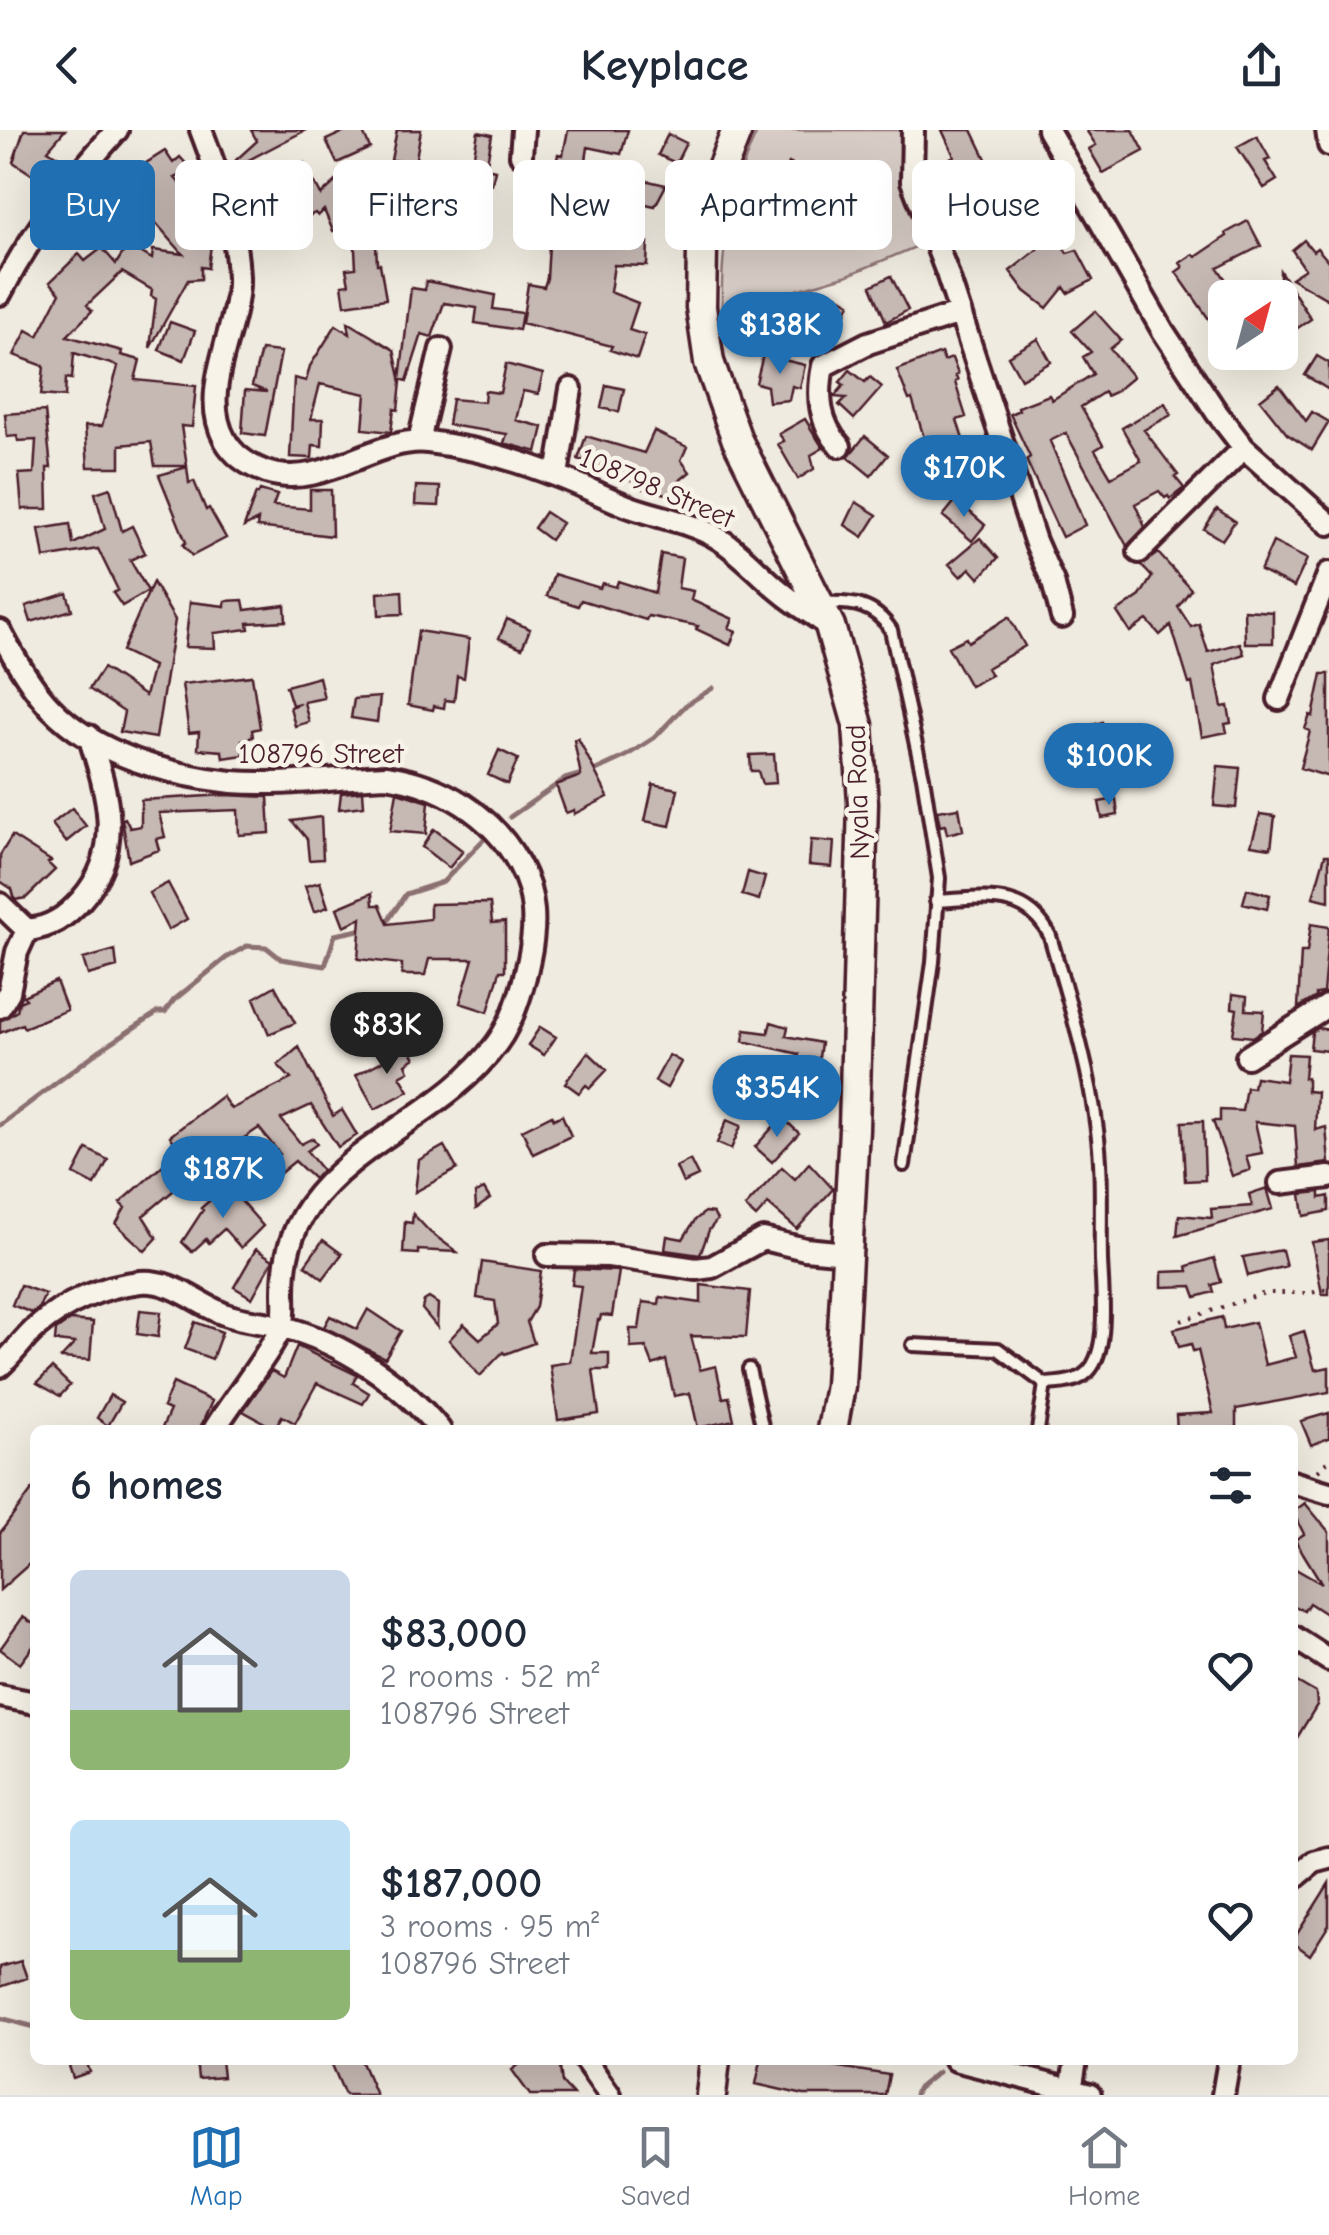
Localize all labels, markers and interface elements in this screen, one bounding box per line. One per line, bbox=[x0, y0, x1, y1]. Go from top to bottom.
icon: back bbox=[40, 38, 95, 93]
icon: share bbox=[1234, 38, 1289, 93]
text: Keyplace bbox=[580, 39, 749, 91]
chip: Buy bbox=[30, 160, 155, 250]
chip: Rent bbox=[175, 160, 313, 250]
chip: Filters bbox=[333, 160, 493, 250]
chip: New bbox=[513, 160, 645, 250]
chip: Apartment bbox=[665, 160, 892, 250]
chip: House bbox=[912, 160, 1075, 250]
north arrow bbox=[1208, 280, 1298, 370]
map controls bbox=[1208, 280, 1298, 370]
pin: $138K bbox=[710, 292, 850, 377]
text: $138K bbox=[739, 306, 821, 343]
pin: $170K bbox=[894, 435, 1034, 520]
street label: 108798 Street bbox=[575, 441, 740, 535]
text: $170K bbox=[923, 449, 1005, 486]
pin: $100K bbox=[1039, 723, 1179, 808]
street label: Nyala Road bbox=[840, 724, 876, 860]
text: $100K bbox=[1066, 737, 1152, 774]
street label: 108796 Street bbox=[238, 738, 405, 770]
pin: $83K bbox=[328, 992, 446, 1077]
text: $83K bbox=[352, 1006, 422, 1043]
pin: $354K bbox=[707, 1055, 847, 1140]
text: $354K bbox=[734, 1069, 820, 1106]
pin: $187K bbox=[153, 1136, 293, 1221]
text: $187K bbox=[183, 1150, 263, 1187]
icon: filters bbox=[1203, 1458, 1258, 1513]
text: 6 homes bbox=[70, 1461, 223, 1510]
text: $83,000 bbox=[380, 1609, 528, 1658]
icon: home bbox=[150, 1610, 270, 1730]
icon: heart bbox=[1203, 1643, 1258, 1698]
text: 2 rooms · 52 m² bbox=[380, 1658, 599, 1695]
text: 108796 Street bbox=[380, 1695, 569, 1732]
text: $187,000 bbox=[380, 1859, 542, 1908]
icon: home bbox=[150, 1860, 270, 1980]
icon: heart bbox=[1203, 1893, 1258, 1948]
text: 3 rooms · 95 m² bbox=[380, 1908, 599, 1945]
text: 108796 Street bbox=[380, 1945, 569, 1982]
tab: Map bbox=[189, 2120, 244, 2212]
tab: Saved bbox=[621, 2120, 691, 2212]
tab: Home bbox=[1068, 2120, 1140, 2212]

